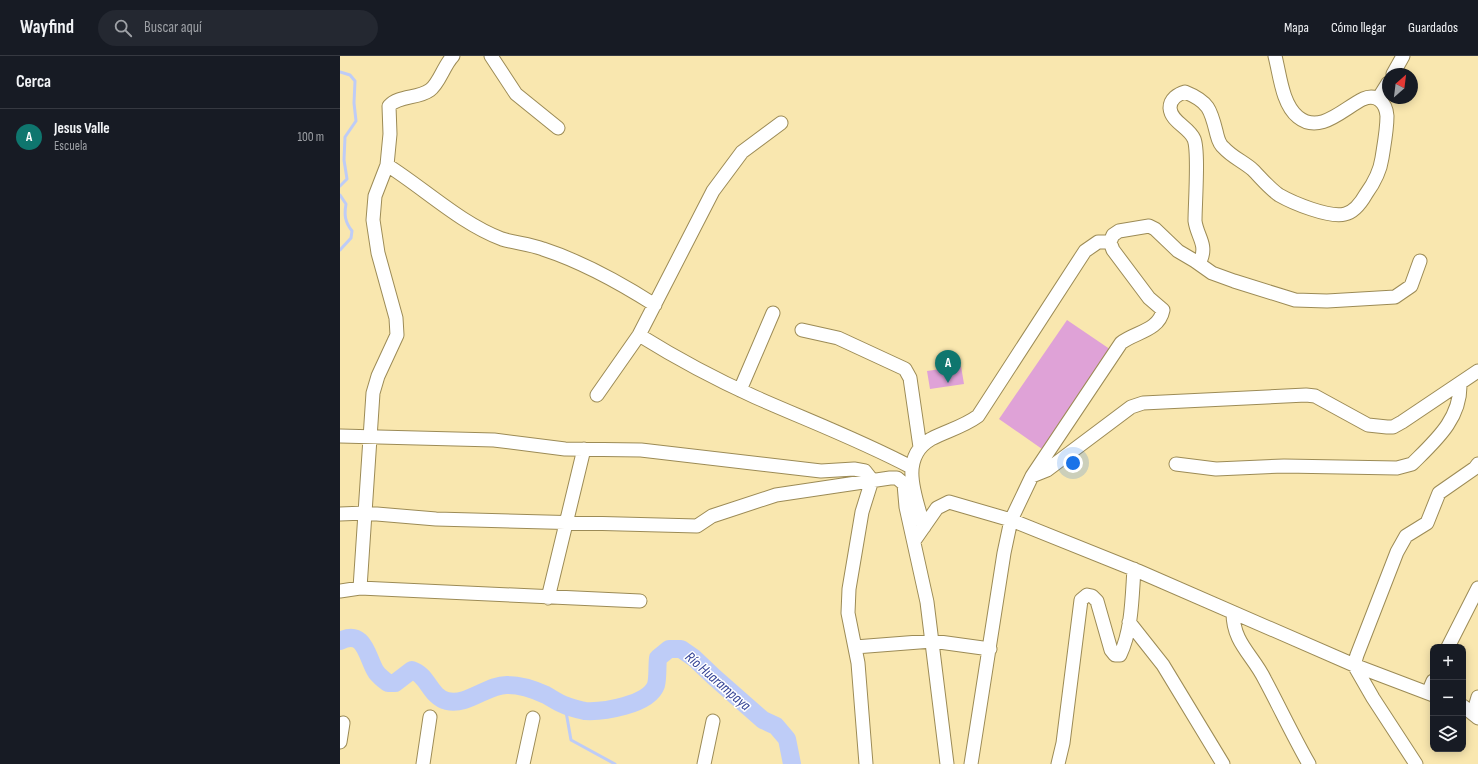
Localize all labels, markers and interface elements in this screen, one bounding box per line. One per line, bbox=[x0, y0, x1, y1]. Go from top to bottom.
search box bbox=[98, 10, 378, 46]
text: Wayfind bbox=[20, 16, 74, 39]
icon: search bbox=[112, 17, 134, 39]
text: Buscar aquí bbox=[144, 18, 202, 37]
text: Mapa bbox=[1284, 19, 1309, 36]
text: Cómo llegar bbox=[1331, 19, 1386, 36]
text: Guardados bbox=[1408, 19, 1458, 36]
north arrow bbox=[1382, 68, 1418, 104]
text: Cerca bbox=[16, 72, 51, 92]
text: Jesus Valle bbox=[54, 119, 110, 138]
text: A bbox=[26, 129, 32, 145]
text: 100 m bbox=[297, 129, 324, 145]
text: Escuela bbox=[54, 138, 87, 154]
pin: A bbox=[935, 350, 961, 383]
your location bbox=[1063, 453, 1083, 473]
map controls bbox=[1430, 644, 1466, 752]
button: + bbox=[1430, 644, 1466, 680]
water label: Río Huarampaya bbox=[681, 648, 754, 715]
button: − bbox=[1430, 680, 1466, 716]
button: layers bbox=[1430, 716, 1466, 752]

